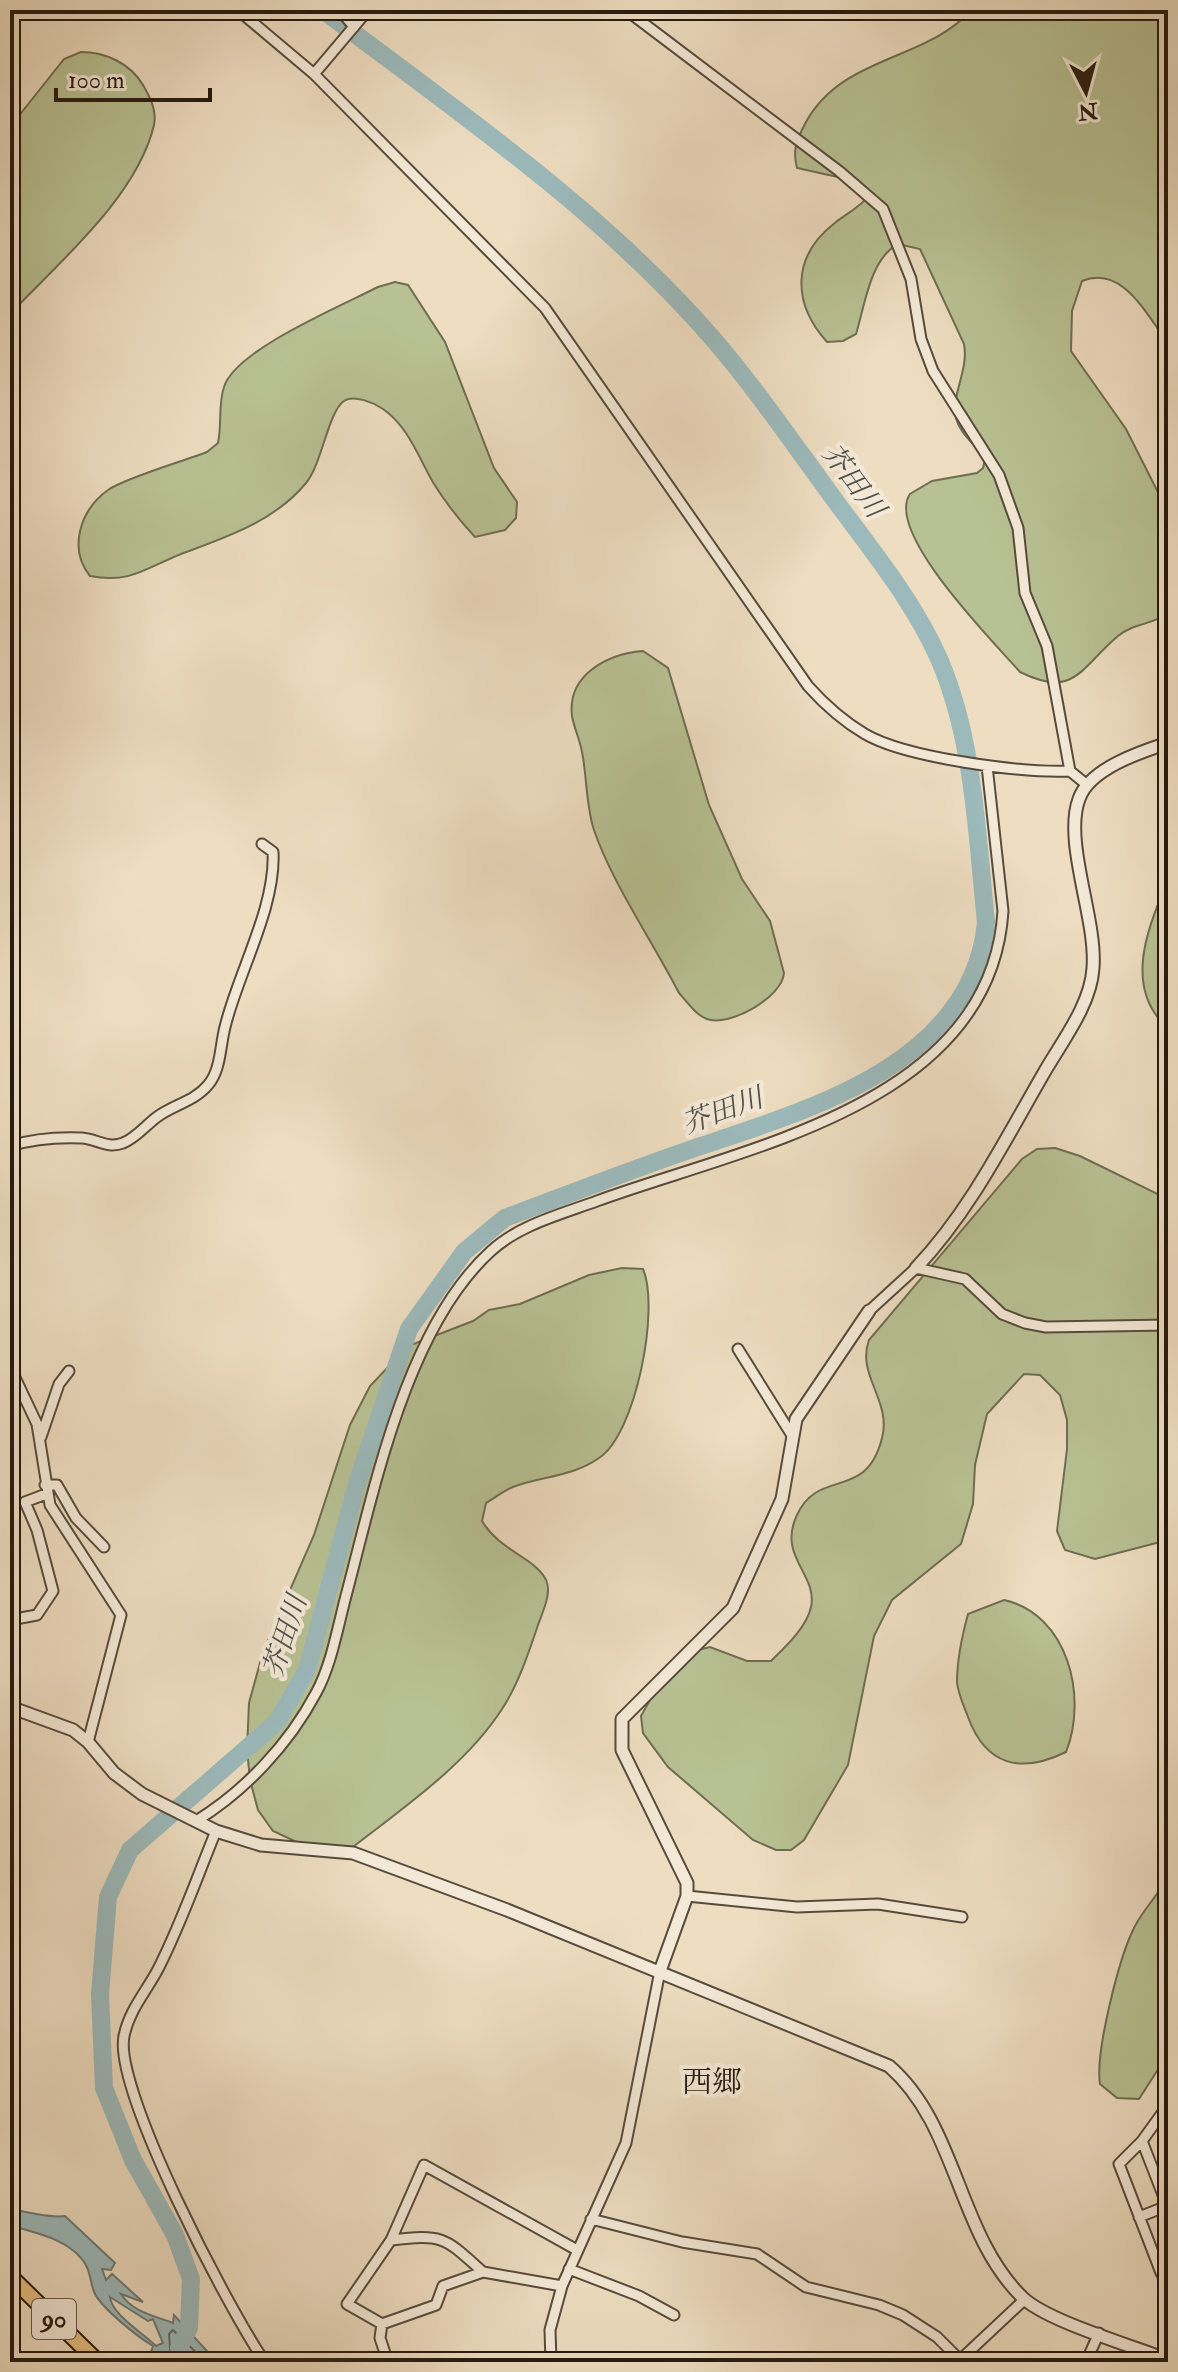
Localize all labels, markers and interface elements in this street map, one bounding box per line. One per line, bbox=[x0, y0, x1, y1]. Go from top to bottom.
scale bar bbox=[56, 52, 210, 102]
north arrow bbox=[1046, 52, 1126, 132]
text: 100 m bbox=[68, 65, 125, 96]
text: N bbox=[1076, 96, 1100, 126]
water label: 芥田川 bbox=[814, 437, 894, 527]
water label: 芥田川 bbox=[677, 1080, 771, 1142]
water label: 芥田川 bbox=[256, 1588, 316, 1682]
district label: 西郷 bbox=[682, 2064, 742, 2101]
road number: 90 bbox=[32, 2299, 76, 2339]

